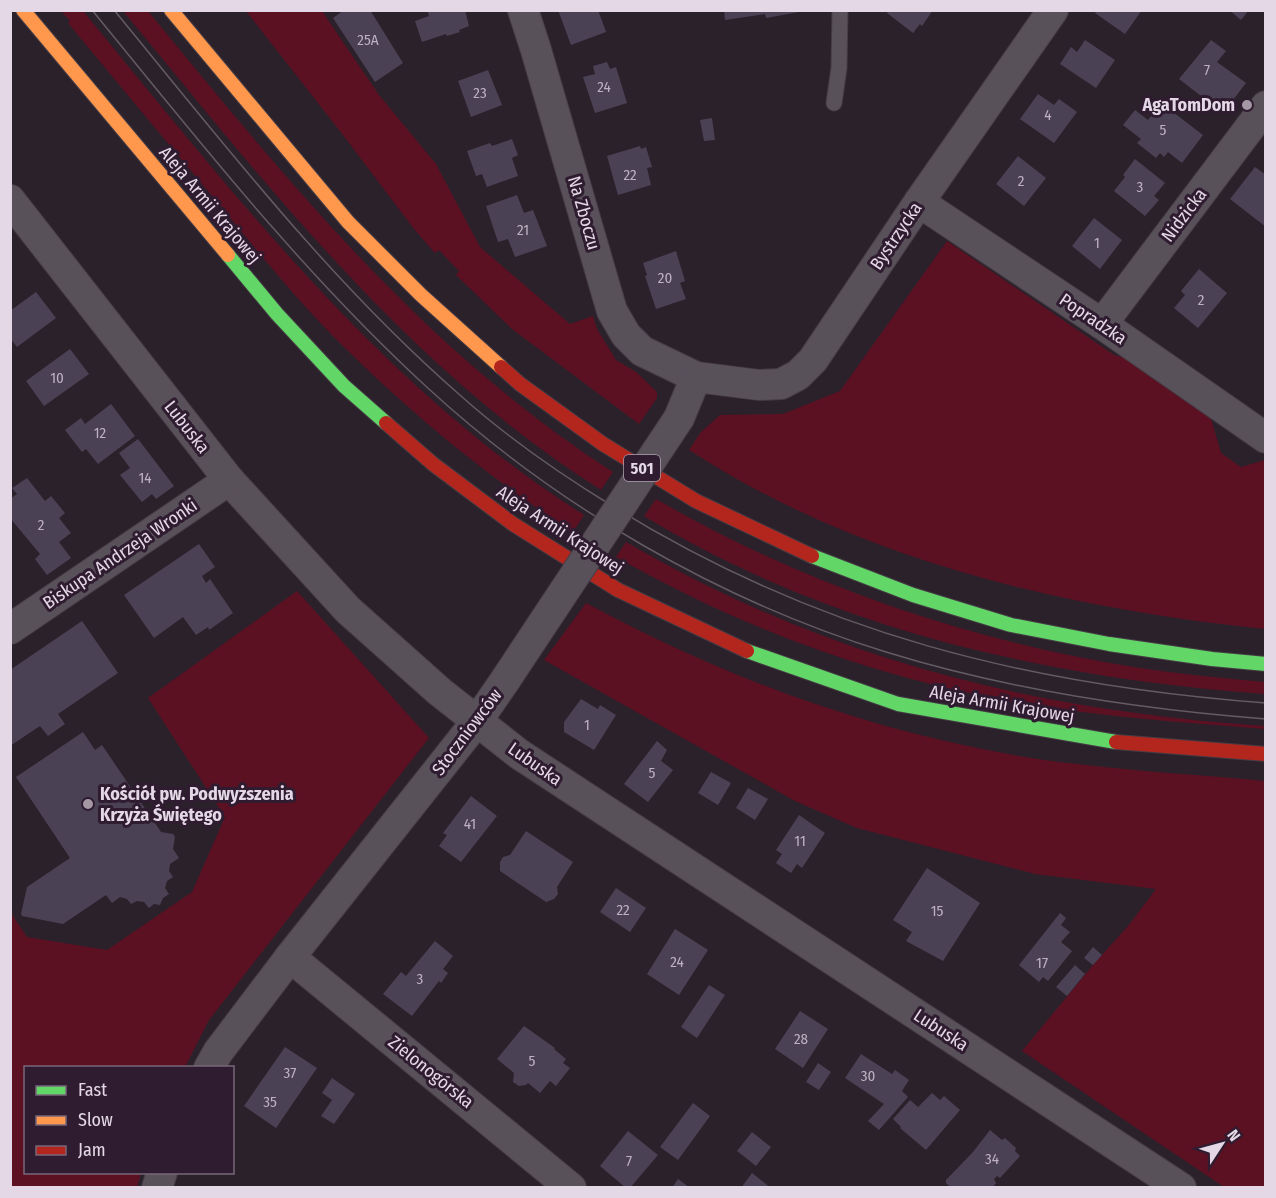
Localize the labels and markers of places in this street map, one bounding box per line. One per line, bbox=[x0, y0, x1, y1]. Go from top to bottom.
place label: AgaTomDom bbox=[1142, 94, 1235, 116]
marker: AgaTomDom bbox=[1240, 98, 1254, 112]
place label: Kościół pw. Podwyższenia Krzyża Świętego bbox=[100, 783, 294, 826]
marker: Kościół pw. Podwyższenia Krzyża Świętego bbox=[81, 797, 95, 811]

